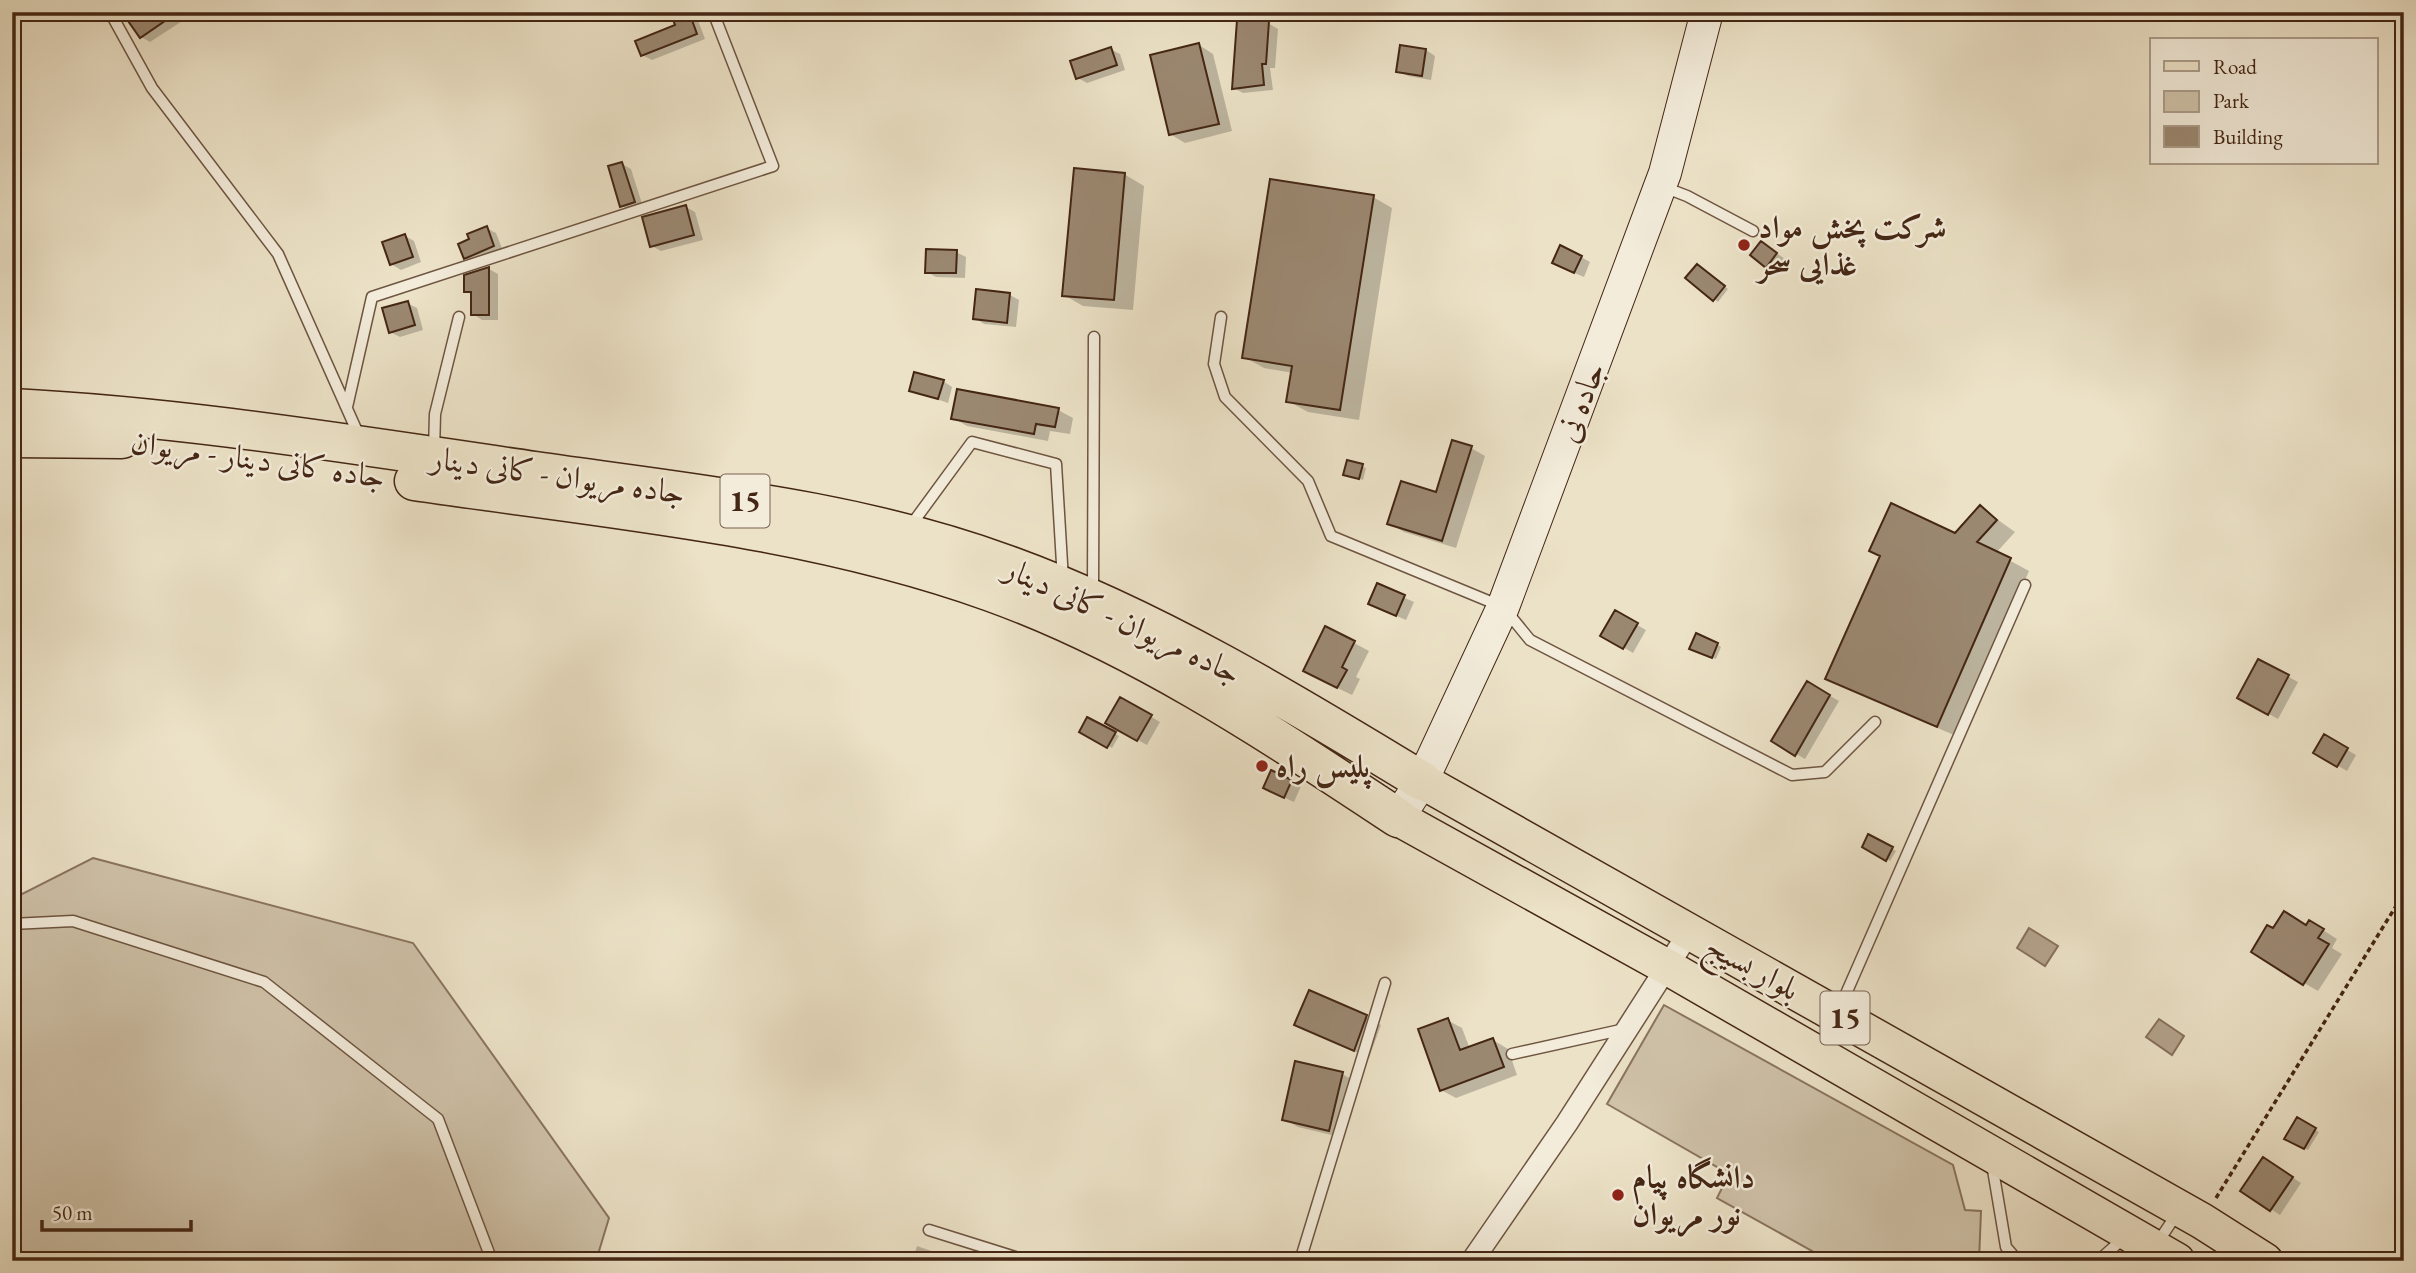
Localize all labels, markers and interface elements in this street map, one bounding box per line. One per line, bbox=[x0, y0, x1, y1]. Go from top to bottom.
legend bbox=[2150, 38, 2378, 164]
text: Road bbox=[2213, 53, 2257, 80]
text: Park bbox=[2213, 87, 2250, 114]
text: Building bbox=[2213, 123, 2283, 150]
place label: شرکت پخش مواد غذایی سحر bbox=[1755, 206, 1946, 285]
marker: شرکت پخش مواد غذایی سحر bbox=[1736, 237, 1752, 253]
street label: جاده نی bbox=[1546, 356, 1614, 448]
street label: جاده کانی دینار - مریوان bbox=[128, 420, 388, 499]
street label: جاده مریوان - کانی دینار bbox=[425, 436, 688, 515]
road number: 15 bbox=[720, 474, 770, 528]
street label: جاده مریوان - کانی دینار bbox=[995, 546, 1248, 694]
place label: پلیس راه bbox=[1276, 745, 1372, 790]
marker: پلیس راه bbox=[1254, 758, 1270, 774]
street label: بلوار بسیج bbox=[1695, 924, 1808, 1016]
road number: 15 bbox=[1820, 992, 1870, 1044]
place label: دانشگاه پیام نور مریوان bbox=[1632, 1156, 1755, 1237]
marker: دانشگاه پیام نور مریوان bbox=[1610, 1187, 1626, 1203]
scale bar bbox=[42, 1189, 191, 1233]
text: 50 m bbox=[52, 1199, 93, 1226]

